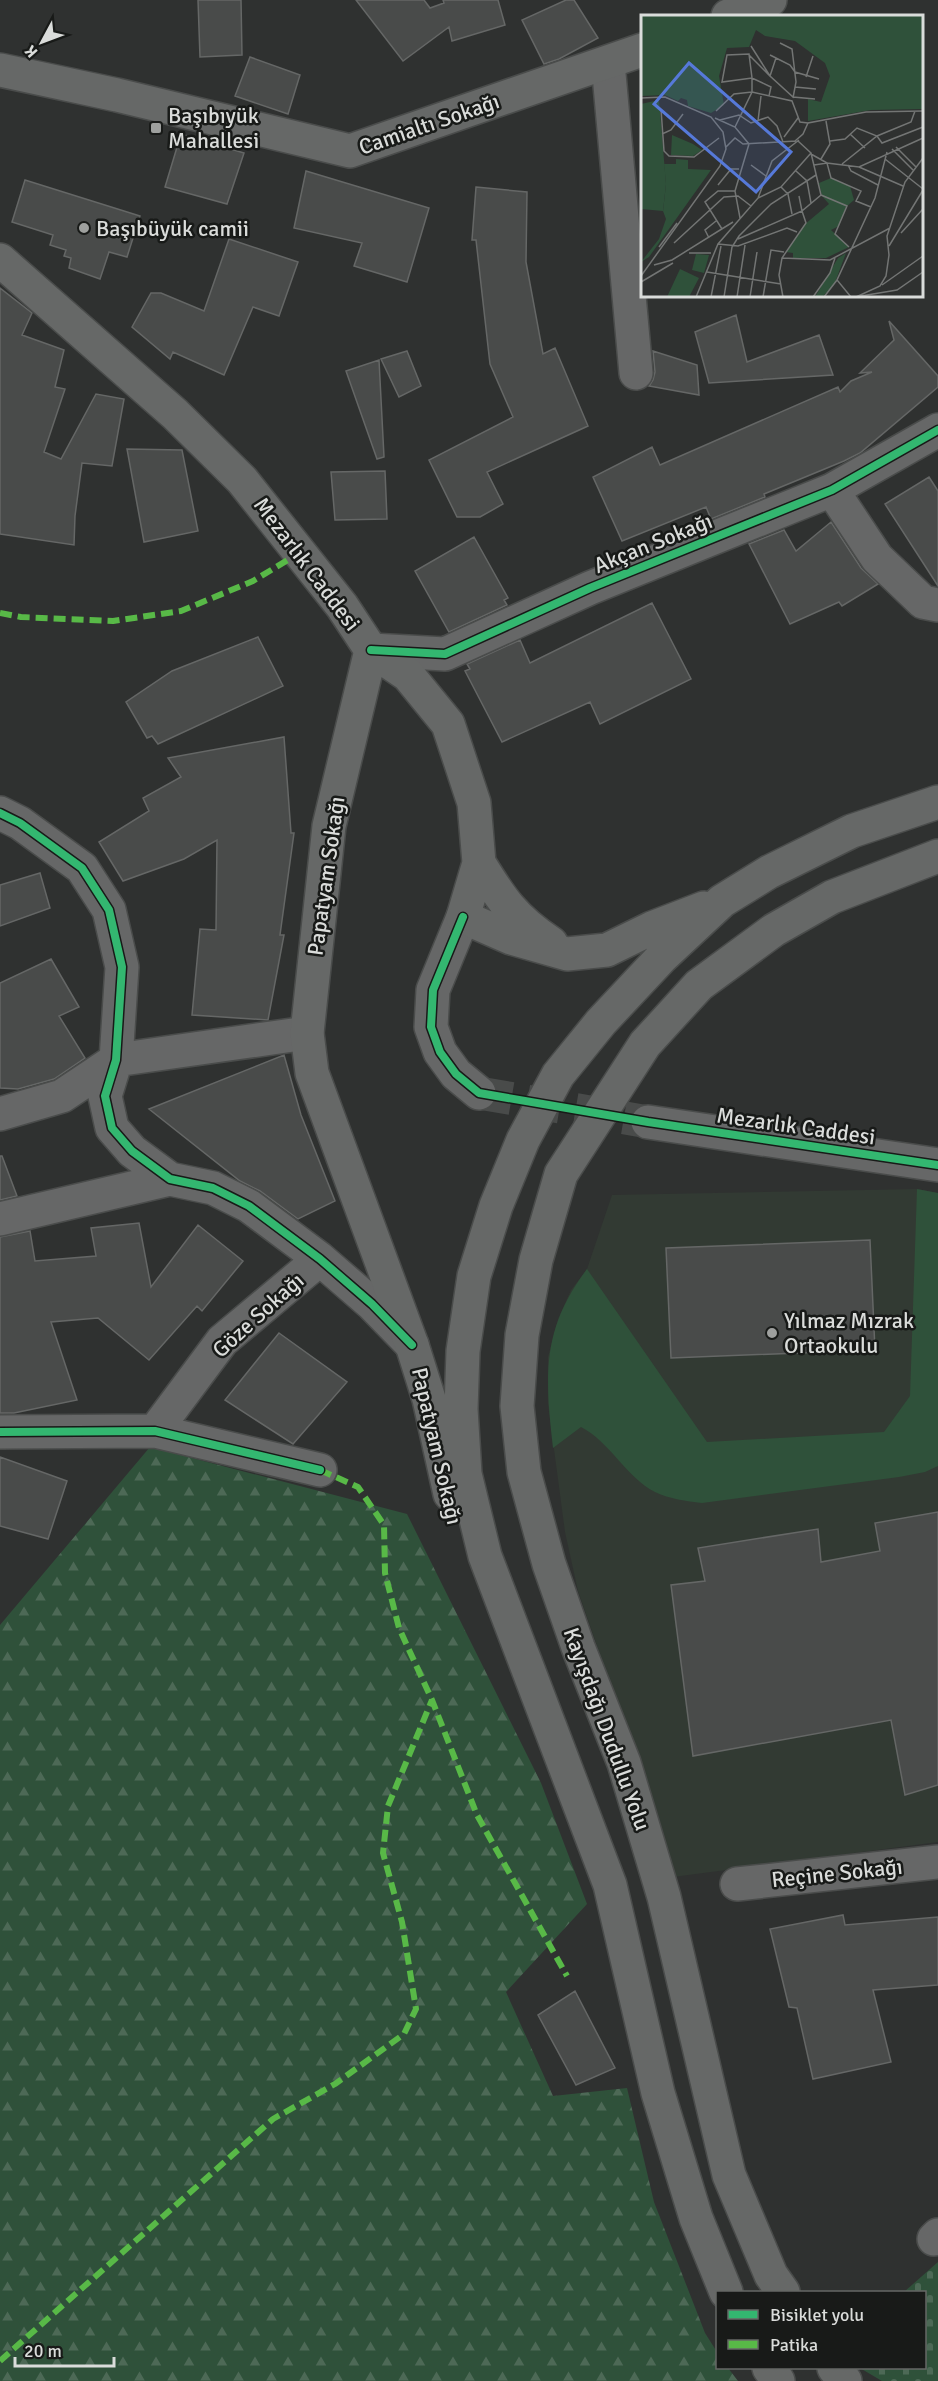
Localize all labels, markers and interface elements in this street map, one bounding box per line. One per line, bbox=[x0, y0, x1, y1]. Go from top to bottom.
north arrow bbox=[12, 12, 72, 72]
inset map bbox=[641, 15, 923, 297]
text: K bbox=[21, 41, 42, 61]
street label: Camialtı Sokağı bbox=[355, 87, 503, 161]
place label: Başıbıyük Mahallesi bbox=[168, 102, 259, 154]
marker: Başıbıyük Mahallesi bbox=[149, 121, 163, 135]
place label: Başıbüyük camii bbox=[96, 215, 249, 242]
marker: Başıbüyük camii bbox=[77, 221, 91, 235]
street label: Mezarlık Caddesi bbox=[248, 492, 366, 636]
street label: Akçan Sokağı bbox=[590, 507, 716, 579]
street label: Papatyam Sokağı bbox=[301, 795, 351, 957]
street label: Mezarlık Caddesi bbox=[715, 1101, 877, 1151]
street label: Göze Sokağı bbox=[207, 1267, 309, 1363]
place label: Yılmaz Mızrak Ortaokulu bbox=[784, 1307, 914, 1359]
marker: Yılmaz Mızrak Ortaokulu bbox=[765, 1326, 779, 1340]
street label: Papatyam Sokağı bbox=[406, 1365, 468, 1527]
street label: Kayışdağı Dudullu Yolu bbox=[558, 1624, 656, 1834]
street label: Reçine Sokağı bbox=[770, 1853, 904, 1893]
legend bbox=[716, 2291, 926, 2369]
text: Bisiklet yolu bbox=[770, 2304, 864, 2326]
scale bar bbox=[15, 2330, 114, 2368]
text: Patika bbox=[770, 2334, 818, 2356]
text: 20 m bbox=[24, 2340, 62, 2362]

